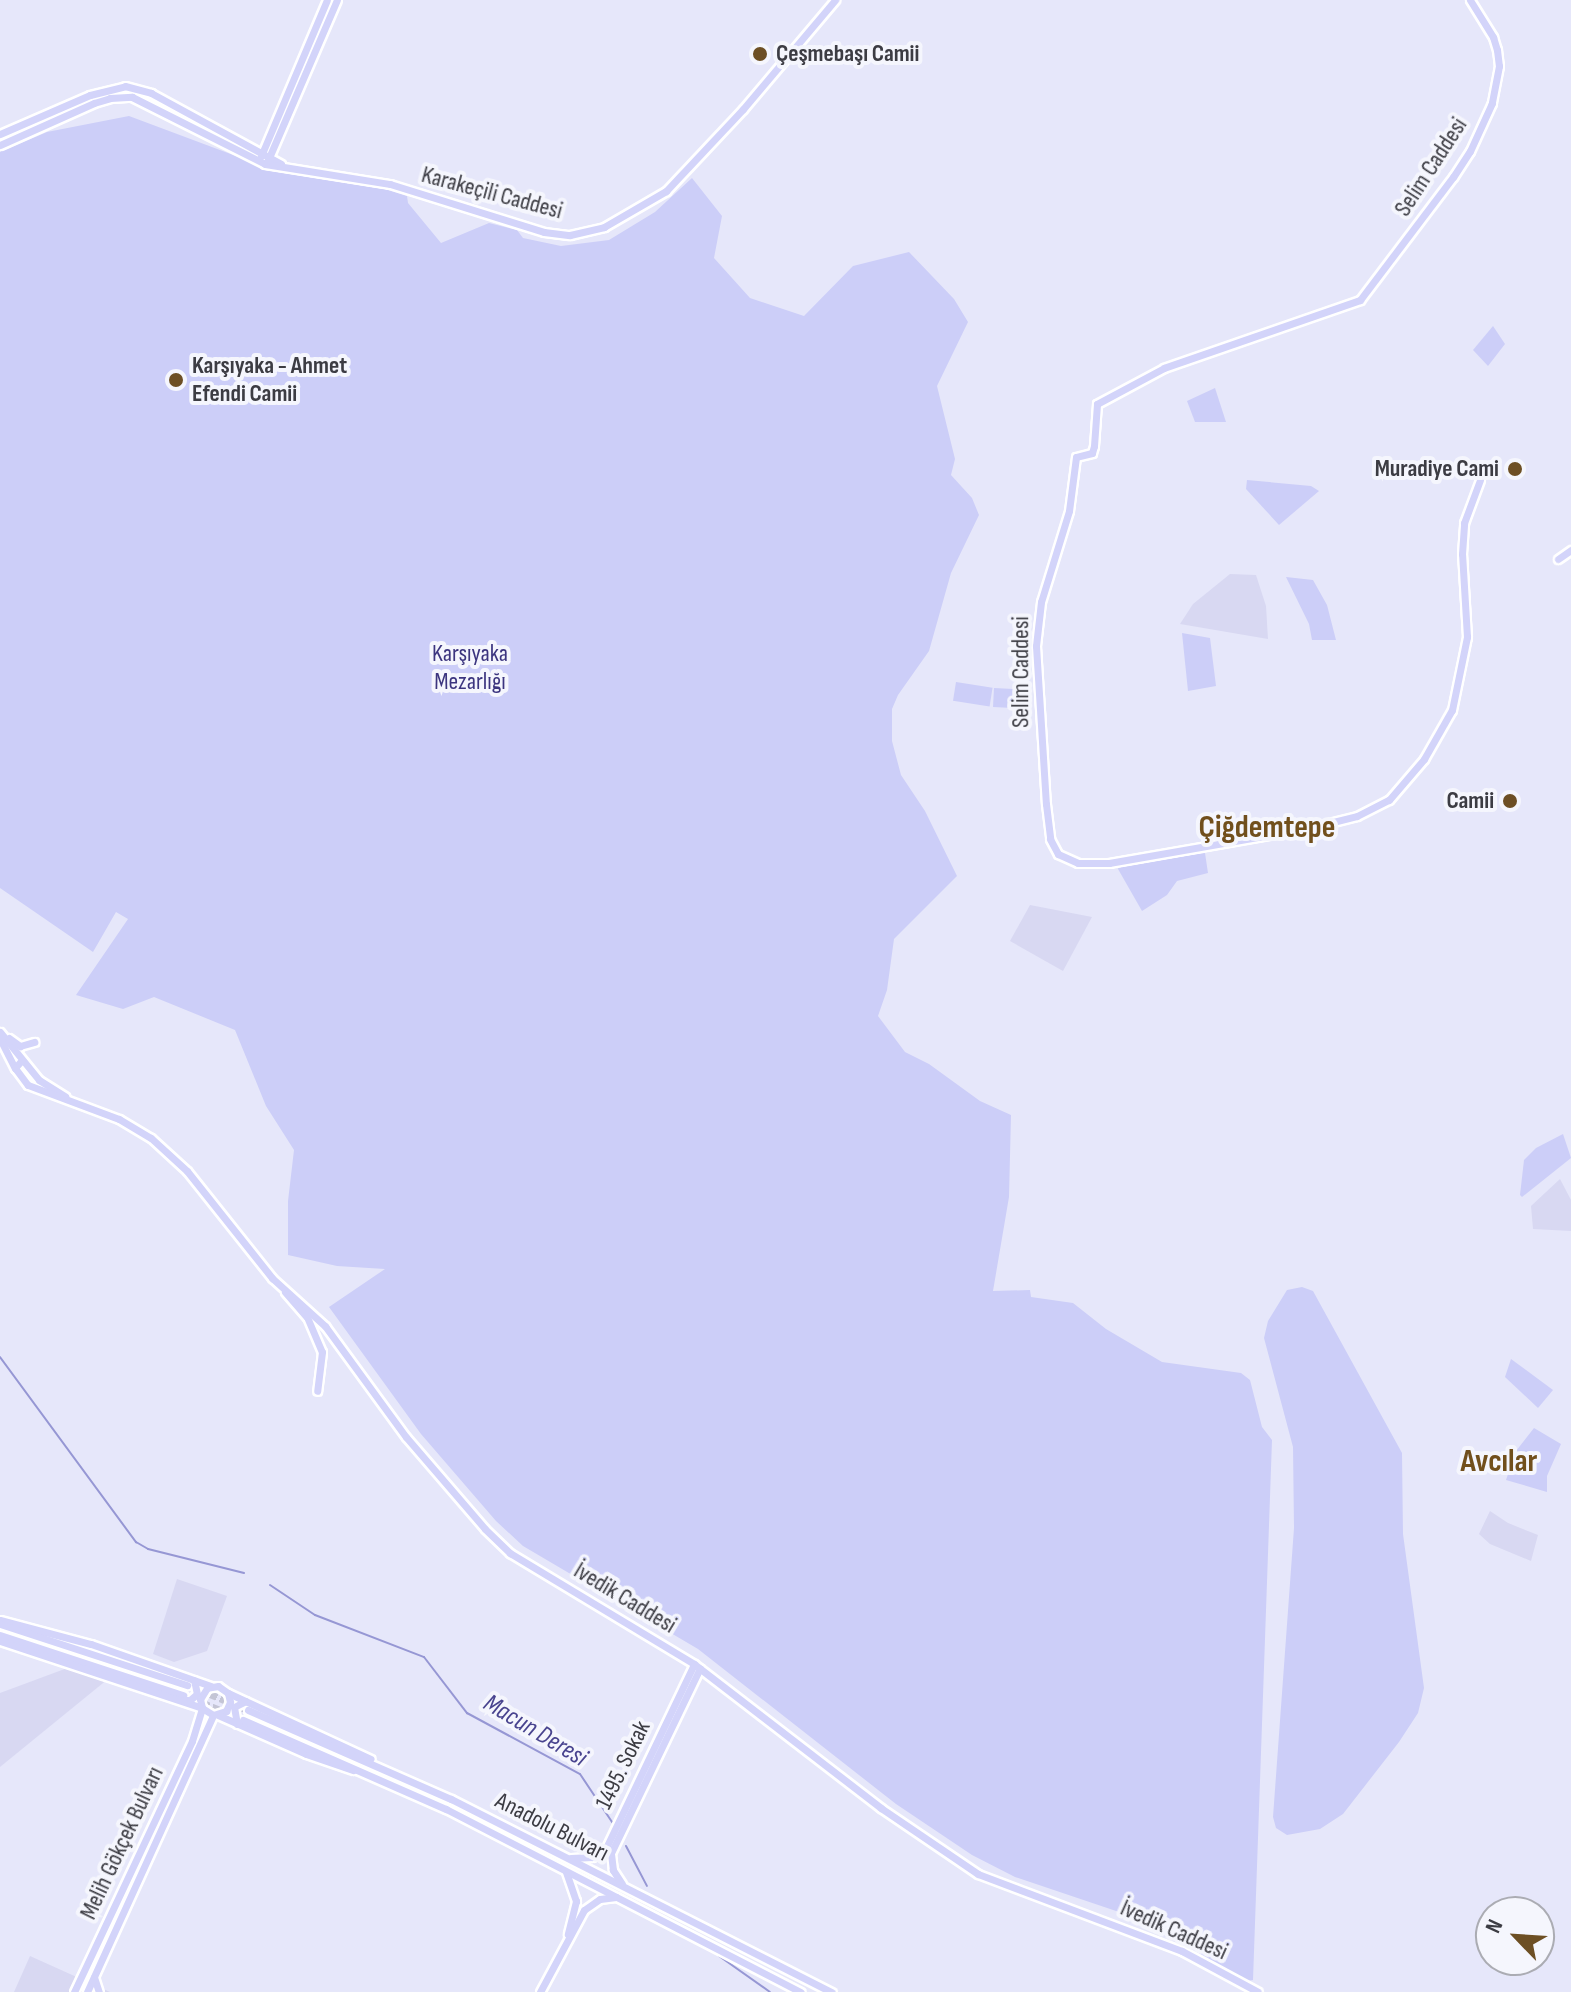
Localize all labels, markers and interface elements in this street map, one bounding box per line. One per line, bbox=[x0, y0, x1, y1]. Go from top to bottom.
place label: Çeşmebaşı Camii bbox=[776, 40, 919, 68]
marker: Çeşmebaşı Camii bbox=[751, 45, 769, 63]
street label: Selim Caddesi bbox=[1388, 112, 1474, 222]
street label: Karakeçili Caddesi bbox=[418, 160, 566, 226]
place label: Karşıyaka - Ahmet Efendi Camii bbox=[192, 352, 347, 408]
marker: Karşıyaka - Ahmet Efendi Camii bbox=[167, 371, 185, 389]
place label: Muradiye Cami bbox=[1375, 455, 1499, 483]
marker: Muradiye Cami bbox=[1506, 460, 1524, 478]
street label: Selim Caddesi bbox=[1007, 616, 1035, 728]
park label: Karşıyaka Mezarlığı bbox=[432, 640, 508, 696]
place label: Camii bbox=[1446, 787, 1494, 815]
marker: Camii bbox=[1501, 792, 1519, 810]
district label: Çiğdemtepe bbox=[1199, 809, 1335, 847]
district label: Avcılar bbox=[1460, 1443, 1538, 1481]
street label: İvedik Caddesi bbox=[569, 1556, 681, 1640]
water label: Macun Deresi bbox=[478, 1688, 592, 1774]
street label: 1495. Sokak bbox=[589, 1716, 657, 1814]
street label: Melih Gökçek Bulvarı bbox=[74, 1762, 170, 1924]
street label: Anadolu Bulvarı bbox=[491, 1786, 613, 1868]
street label: İvedik Caddesi bbox=[1116, 1894, 1232, 1966]
north arrow bbox=[1475, 1896, 1555, 1976]
text: N bbox=[1480, 1915, 1509, 1938]

